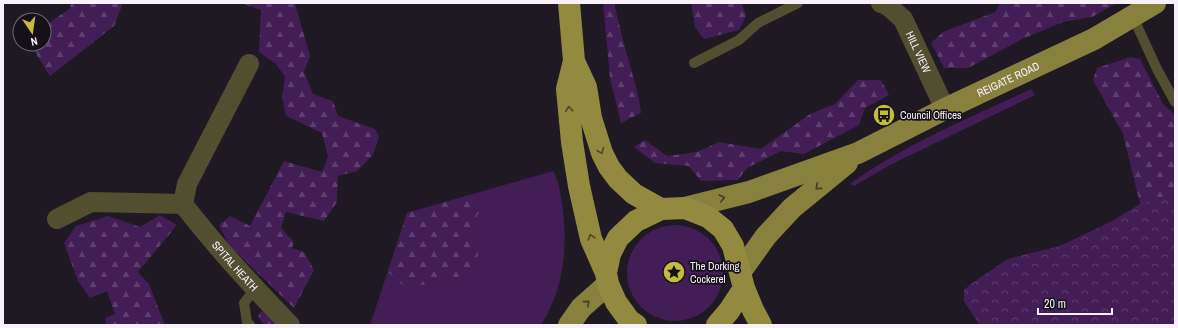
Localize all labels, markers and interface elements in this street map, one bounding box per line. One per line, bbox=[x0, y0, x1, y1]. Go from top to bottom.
north arrow bbox=[12, 12, 52, 52]
street label: HILL VIEW bbox=[903, 29, 934, 75]
text: N bbox=[30, 34, 39, 49]
street label: REIGATE ROAD bbox=[975, 59, 1042, 100]
bus stop icon: Council Offices bbox=[871, 102, 897, 128]
one-way arrow bbox=[565, 106, 574, 112]
place label: Council Offices bbox=[900, 108, 962, 122]
one-way arrow bbox=[597, 148, 605, 155]
one-way arrow bbox=[815, 182, 822, 189]
one-way arrow bbox=[719, 195, 726, 203]
one-way arrow bbox=[587, 234, 596, 241]
street label: SPITAL HEATH bbox=[209, 238, 261, 294]
place icon: The Dorking Cockerel bbox=[661, 259, 687, 285]
place label: The Dorking Cockerel bbox=[690, 259, 740, 286]
scale bar bbox=[1038, 290, 1112, 316]
text: 20 m bbox=[1044, 296, 1066, 312]
one-way arrow bbox=[582, 300, 589, 307]

